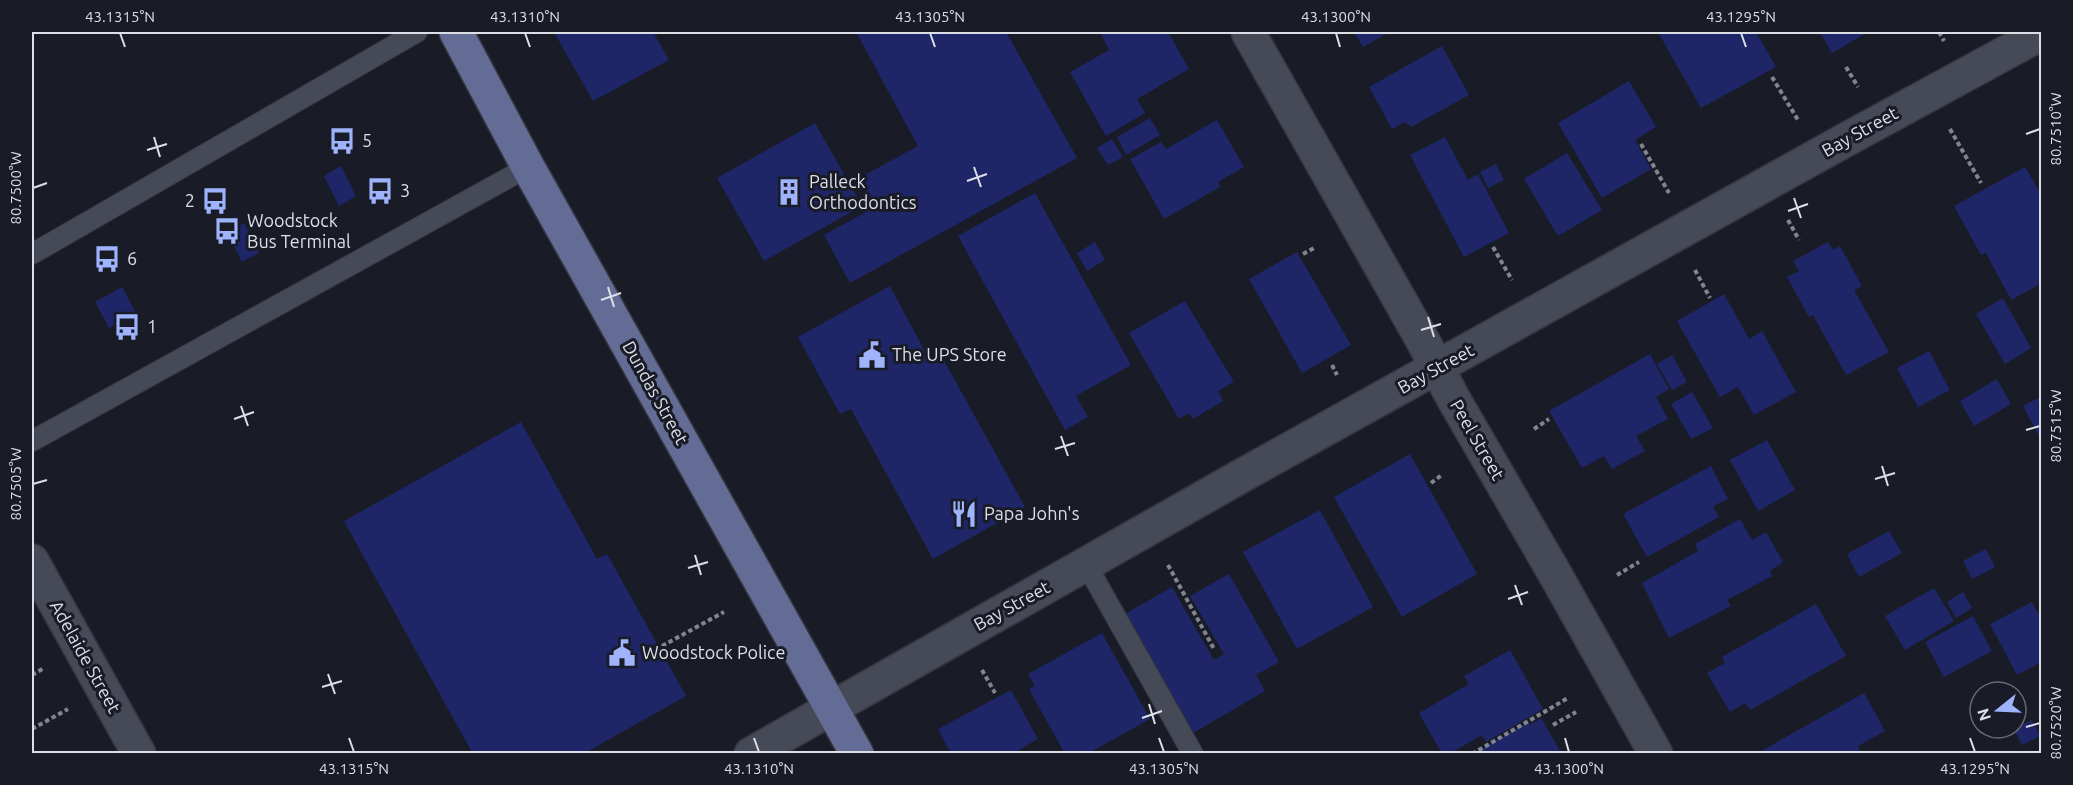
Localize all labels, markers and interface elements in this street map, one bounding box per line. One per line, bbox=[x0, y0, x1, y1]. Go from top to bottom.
text: 43.1315°N bbox=[85, 8, 155, 25]
text: 43.1310°N bbox=[490, 8, 560, 25]
text: 43.1305°N bbox=[895, 8, 965, 25]
text: 43.1300°N bbox=[1301, 8, 1371, 25]
text: 43.1295°N bbox=[1706, 8, 1776, 25]
text: 80.7510°W bbox=[2047, 92, 2064, 166]
street label: Bay Street bbox=[1818, 102, 1901, 160]
bus stop icon: 5 bbox=[327, 126, 357, 156]
place label: 5 bbox=[362, 130, 372, 150]
text: 80.7500°W bbox=[7, 151, 24, 225]
place label: Palleck Orthodontics bbox=[809, 171, 917, 212]
bus stop icon: 3 bbox=[365, 176, 395, 206]
building icon: Palleck Orthodontics bbox=[774, 177, 804, 207]
place label: 3 bbox=[400, 180, 410, 200]
bus stop icon: 2 bbox=[200, 186, 230, 216]
place label: 2 bbox=[185, 190, 195, 210]
place label: Woodstock Bus Terminal bbox=[247, 210, 351, 251]
bus stop icon: Woodstock Bus Terminal bbox=[212, 216, 242, 246]
bus stop icon: 6 bbox=[92, 244, 122, 274]
place label: 6 bbox=[127, 248, 137, 268]
bus stop icon: 1 bbox=[112, 312, 142, 342]
place label: 1 bbox=[147, 316, 157, 336]
street label: Dundas Street bbox=[619, 337, 693, 448]
street label: Bay Street bbox=[1394, 339, 1477, 397]
public building icon: The UPS Store bbox=[857, 340, 887, 370]
place label: The UPS Store bbox=[892, 344, 1007, 364]
text: 80.7515°W bbox=[2047, 389, 2064, 463]
street label: Peel Street bbox=[1447, 396, 1509, 483]
text: 80.7505°W bbox=[7, 447, 24, 521]
restaurant icon: Papa John's bbox=[949, 499, 979, 529]
place label: Papa John's bbox=[984, 503, 1080, 523]
street label: Bay Street bbox=[970, 576, 1053, 634]
street label: Adelaide Street bbox=[47, 597, 125, 716]
public building icon: Woodstock Police bbox=[607, 638, 637, 668]
place label: Woodstock Police bbox=[642, 642, 785, 662]
north arrow bbox=[1968, 680, 2028, 740]
text: 80.7520°W bbox=[2047, 686, 2064, 760]
text: N bbox=[1973, 706, 1994, 723]
text: 43.1315°N bbox=[319, 760, 389, 777]
text: 43.1310°N bbox=[724, 760, 794, 777]
text: 43.1305°N bbox=[1129, 760, 1199, 777]
text: 43.1300°N bbox=[1534, 760, 1604, 777]
text: 43.1295°N bbox=[1940, 760, 2010, 777]

